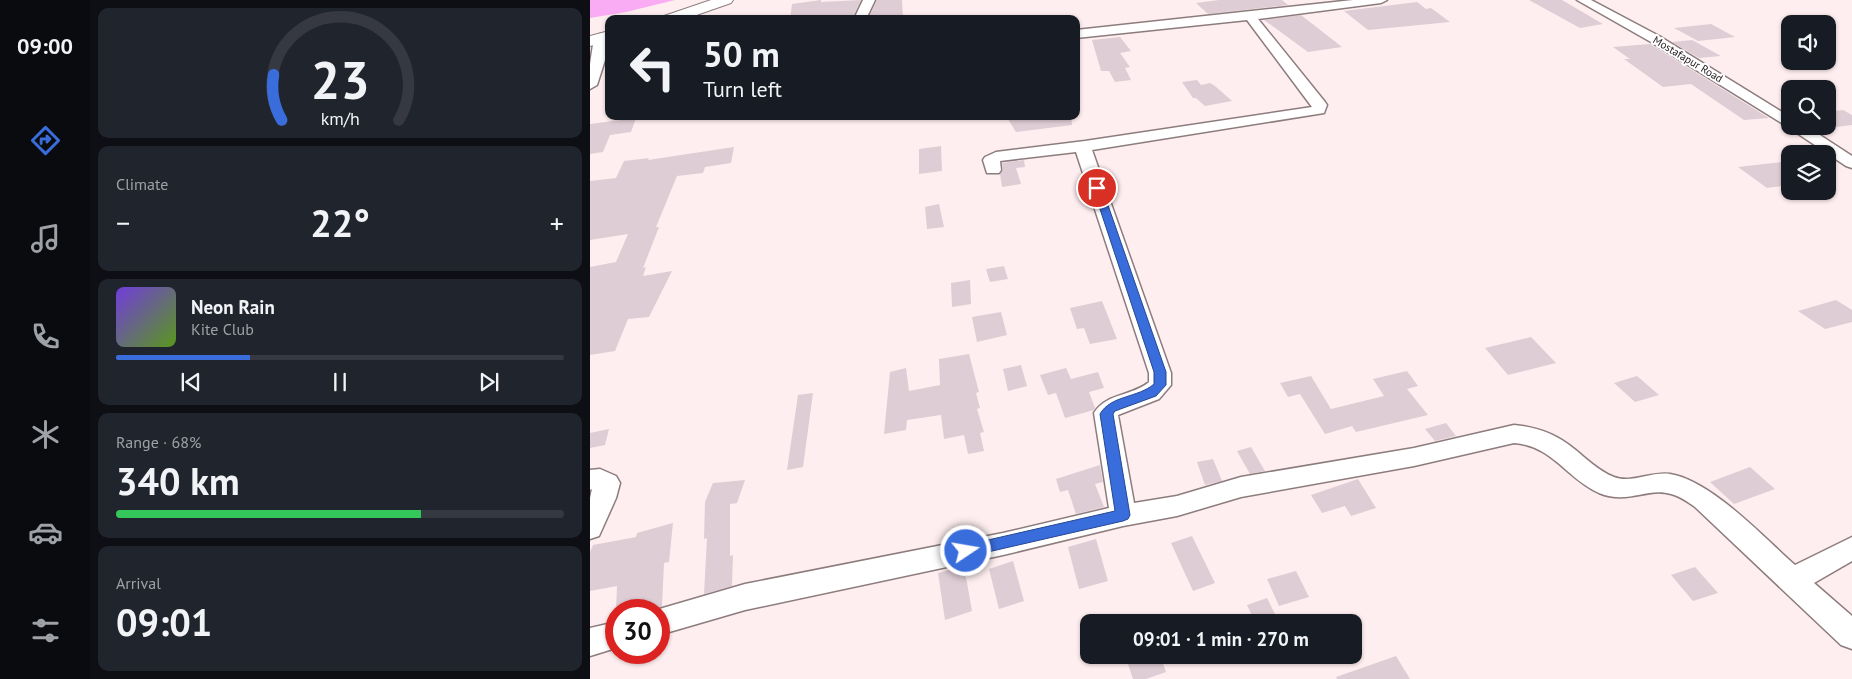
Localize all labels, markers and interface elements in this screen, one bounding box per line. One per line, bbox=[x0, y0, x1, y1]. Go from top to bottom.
map controls bbox=[1781, 15, 1836, 200]
button: sound bbox=[1781, 15, 1836, 70]
text: 50 m bbox=[703, 31, 780, 77]
text: 09:00 bbox=[17, 32, 73, 60]
street label: Mostafapur Road bbox=[1650, 33, 1726, 85]
icon: left bbox=[620, 35, 685, 100]
text: 23 bbox=[311, 46, 369, 113]
text: Turn left bbox=[703, 75, 782, 103]
button: search bbox=[1781, 80, 1836, 135]
text: km/h bbox=[320, 107, 360, 130]
icon: directions bbox=[28, 123, 63, 158]
button: layers bbox=[1781, 145, 1836, 200]
pin bbox=[1076, 167, 1118, 209]
text: Climate bbox=[116, 174, 168, 194]
icon: arrive bbox=[1083, 174, 1111, 202]
text: 22° bbox=[310, 198, 370, 247]
text: − bbox=[116, 204, 130, 241]
text: + bbox=[550, 204, 564, 241]
icon: music bbox=[28, 221, 63, 256]
text: Neon Rain bbox=[191, 295, 275, 319]
icon: phone bbox=[28, 319, 63, 354]
text: Kite Club bbox=[191, 319, 254, 339]
icon: previous bbox=[177, 368, 205, 396]
icon: pause bbox=[326, 368, 354, 396]
icon: next bbox=[475, 368, 503, 396]
icon: climate bbox=[28, 417, 63, 452]
text: Range · 68% bbox=[116, 432, 201, 452]
text: 340 km bbox=[116, 456, 240, 505]
icon: car bbox=[28, 515, 63, 550]
position arrow bbox=[939, 524, 991, 576]
text: Arrival bbox=[116, 573, 161, 593]
text: 09:01 bbox=[116, 597, 212, 646]
speed limit sign: 30 bbox=[605, 599, 670, 664]
icon: filters bbox=[28, 613, 63, 648]
text: 09:01 · 1 min · 270 m bbox=[1133, 627, 1309, 651]

